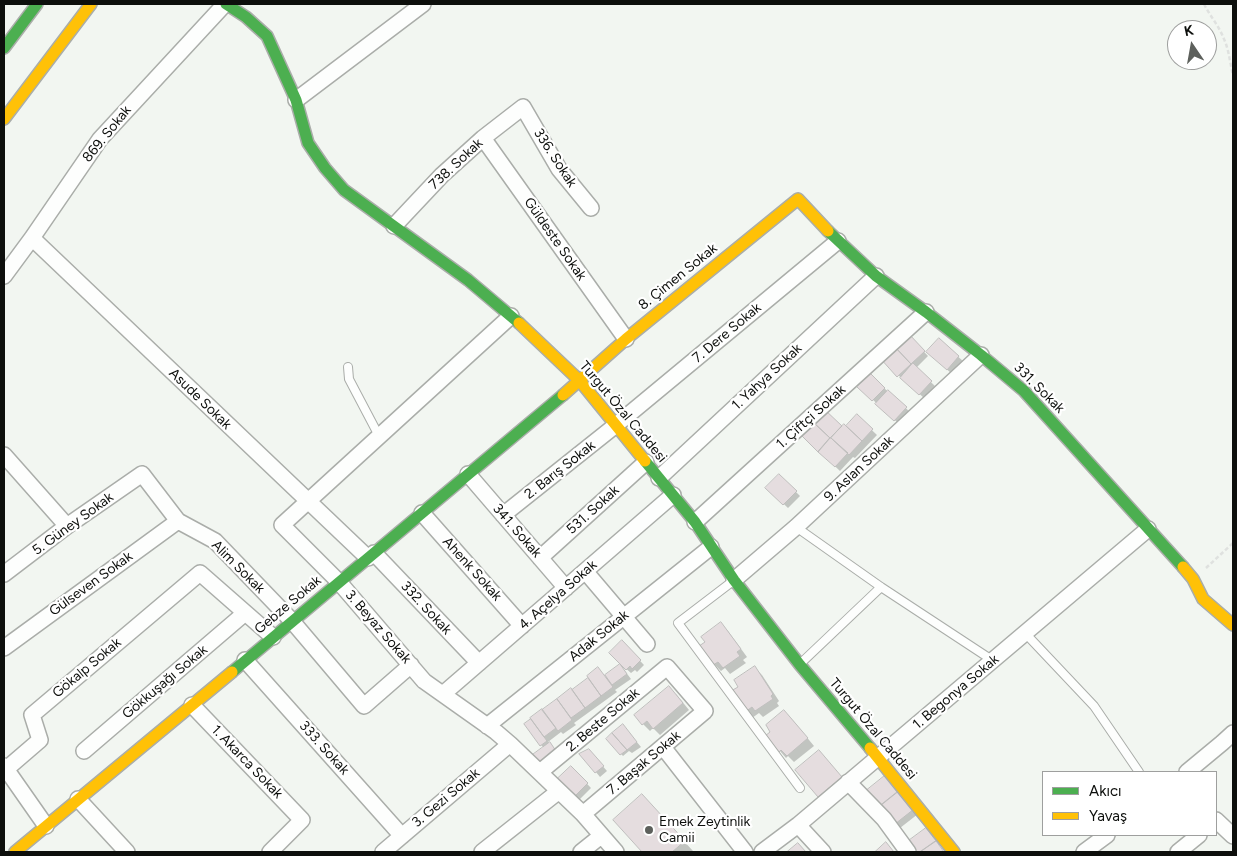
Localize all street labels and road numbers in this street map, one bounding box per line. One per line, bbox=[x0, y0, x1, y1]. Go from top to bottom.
street label: 869. Sokak bbox=[79, 102, 135, 166]
street label: 336. Sokak bbox=[530, 125, 580, 191]
street label: 738. Sokak bbox=[426, 135, 486, 193]
street label: Güldeste Sokak bbox=[520, 194, 590, 284]
street label: 8. Çimen Sokak bbox=[635, 240, 721, 314]
street label: 7. Dere Sokak bbox=[689, 299, 765, 367]
street label: 1. Yahya Sokak bbox=[728, 340, 806, 414]
street label: Turgut Özal Caddesi bbox=[576, 358, 670, 466]
street label: 331. Sokak bbox=[1010, 359, 1068, 417]
street label: Asude Sokak bbox=[165, 365, 235, 433]
street label: 1. Çiftçi Sokak bbox=[773, 381, 849, 453]
street label: 9. Aslan Sokak bbox=[821, 432, 897, 506]
street label: 2. Barış Sokak bbox=[521, 437, 599, 503]
street label: 531. Sokak bbox=[563, 482, 623, 538]
street label: 5. Güney Sokak bbox=[29, 489, 117, 559]
street label: 341. Sokak bbox=[489, 501, 545, 561]
street label: Ahenk Sokak bbox=[439, 534, 505, 604]
street label: Alim Sokak bbox=[208, 537, 268, 597]
street label: Gülseven Sokak bbox=[46, 548, 136, 620]
street label: 4. Açelya Sokak bbox=[516, 557, 600, 633]
street label: Gebze Sokak bbox=[251, 572, 325, 638]
street label: 332. Sokak bbox=[397, 578, 455, 638]
street label: 3. Beyaz Sokak bbox=[341, 587, 415, 667]
street label: Adak Sokak bbox=[566, 607, 632, 665]
street label: Gökalp Sokak bbox=[49, 634, 125, 702]
street label: Gökkuşağı Sokak bbox=[119, 641, 211, 723]
street label: 1. Begonya Sokak bbox=[909, 651, 1003, 733]
street label: Turgut Özal Caddesi bbox=[826, 675, 920, 783]
street label: 2. Beste Sokak bbox=[563, 684, 643, 756]
street label: 333. Sokak bbox=[296, 718, 352, 778]
street label: 1. Akarca Sokak bbox=[208, 722, 286, 802]
street label: 7. Başak Sokak bbox=[604, 727, 684, 799]
street label: 3. Gezi Sokak bbox=[409, 765, 483, 831]

